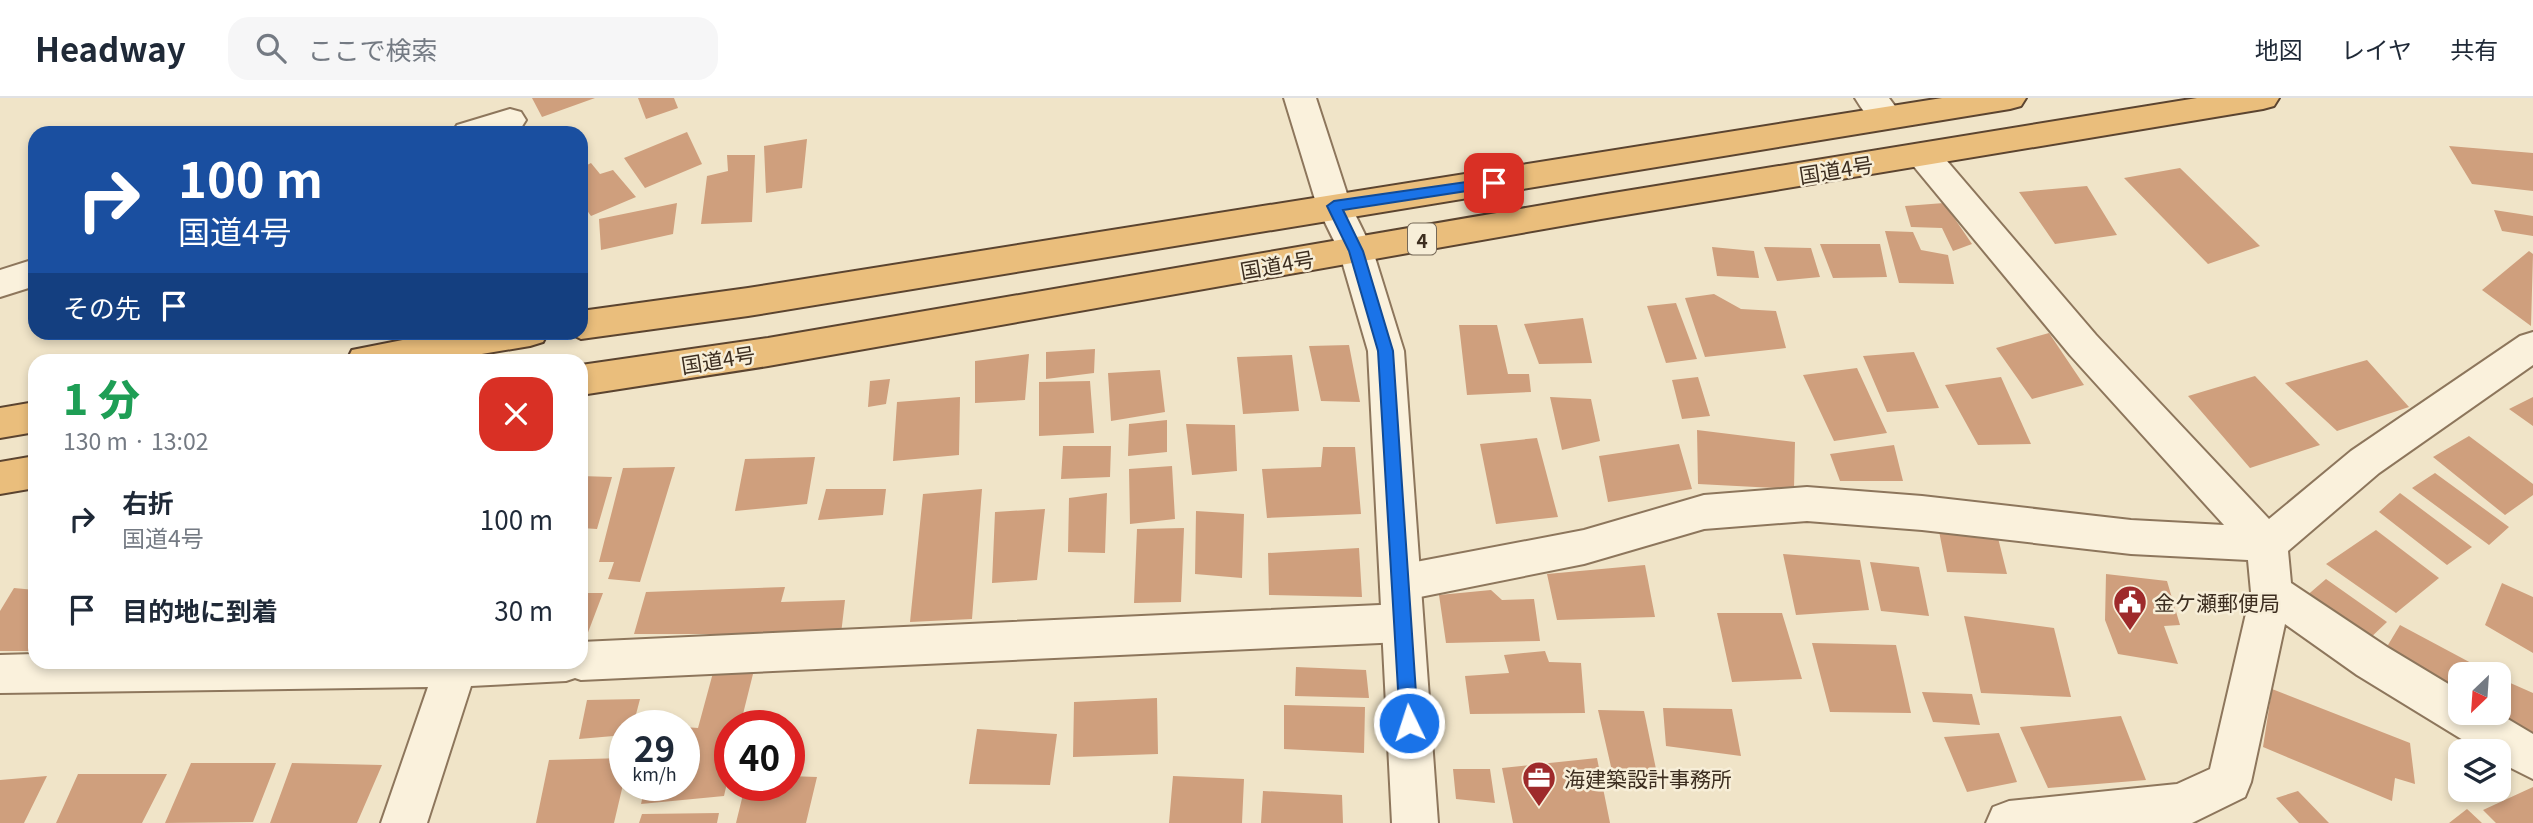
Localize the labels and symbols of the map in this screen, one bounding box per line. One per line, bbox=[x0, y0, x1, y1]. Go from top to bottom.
street label: 国道4号 bbox=[1797, 148, 1875, 190]
pin bbox=[1464, 153, 1524, 213]
road number: 4 bbox=[1408, 223, 1436, 254]
street label: 国道4号 bbox=[1238, 243, 1316, 285]
street label: 国道4号 bbox=[679, 338, 757, 380]
public building icon: 金ケ瀬郵便局 bbox=[2111, 583, 2149, 632]
place label: 金ケ瀬郵便局 bbox=[2154, 587, 2280, 617]
north arrow bbox=[2448, 662, 2511, 724]
position arrow bbox=[1372, 686, 1446, 760]
speed limit sign: 40 bbox=[714, 710, 805, 801]
office icon: 海建築設計事務所 bbox=[1520, 759, 1558, 808]
place label: 海建築設計事務所 bbox=[1564, 763, 1732, 793]

